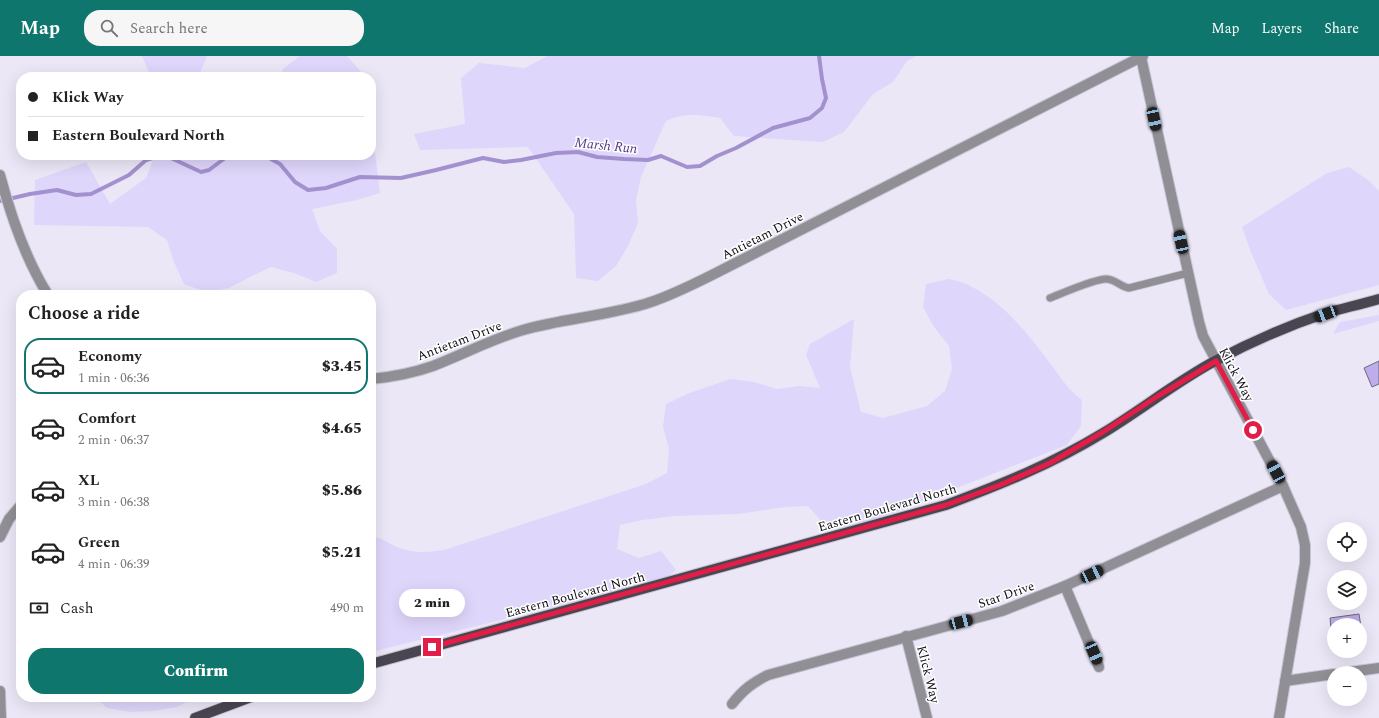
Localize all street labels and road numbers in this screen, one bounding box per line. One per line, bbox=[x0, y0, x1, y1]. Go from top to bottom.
street label: Antietam Drive bbox=[718, 207, 807, 265]
street label: Antietam Drive bbox=[414, 316, 505, 366]
street label: Klick Way bbox=[1214, 344, 1259, 406]
street label: Eastern Boulevard North bbox=[816, 478, 959, 537]
street label: Eastern Boulevard North bbox=[503, 567, 647, 623]
street label: Star Drive bbox=[976, 576, 1037, 614]
street label: Klick Way bbox=[911, 643, 945, 706]

